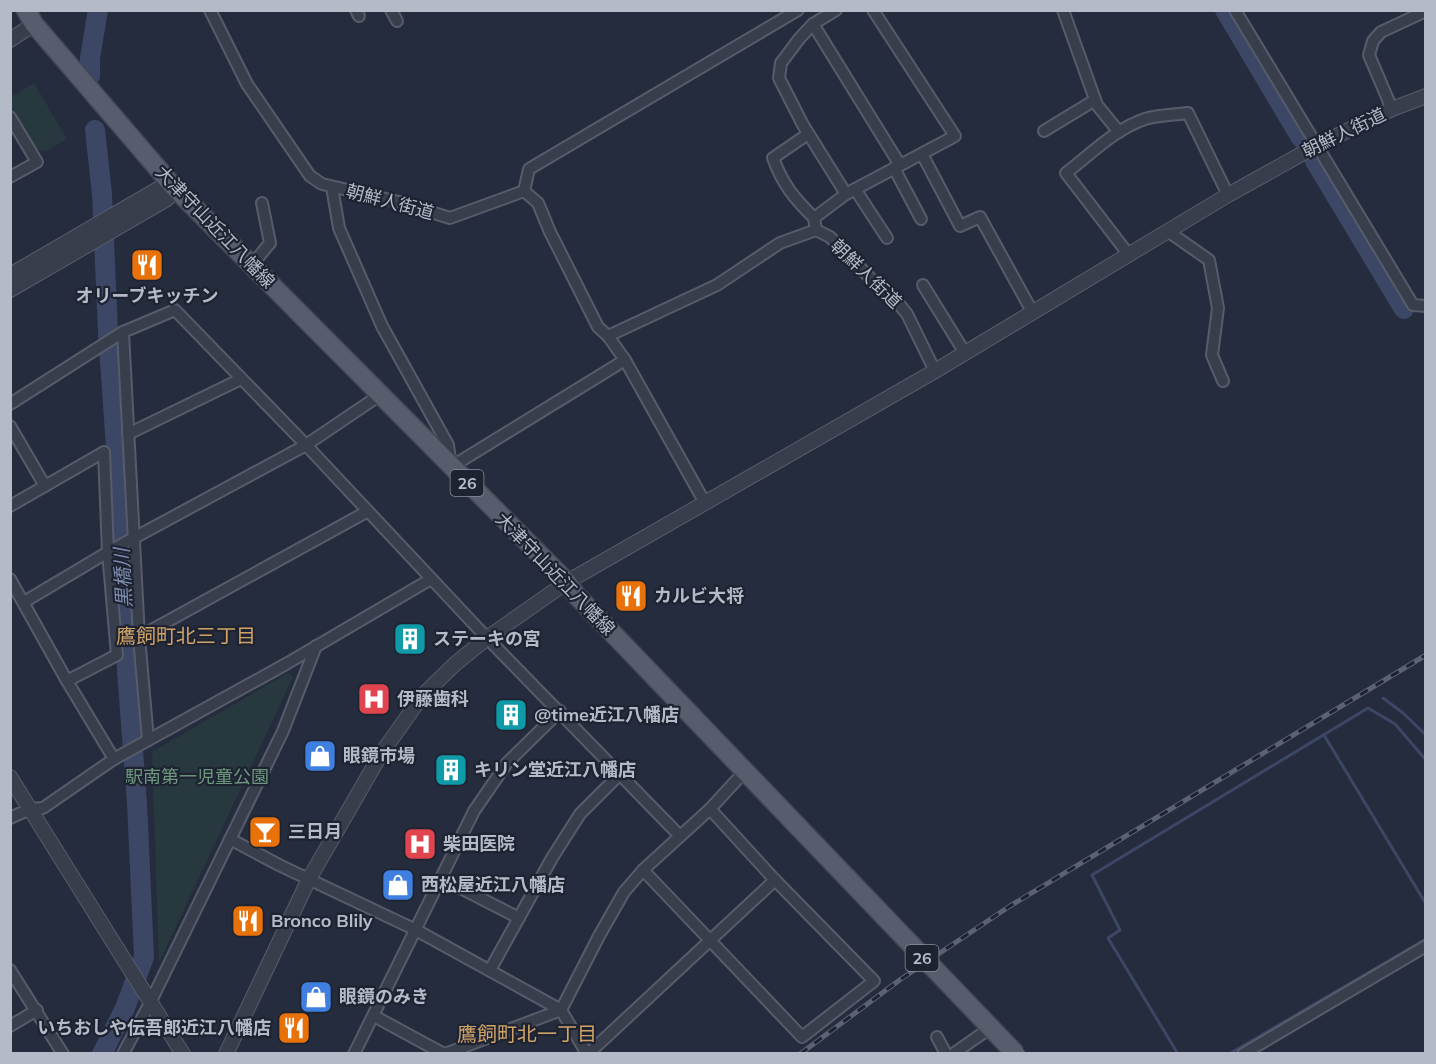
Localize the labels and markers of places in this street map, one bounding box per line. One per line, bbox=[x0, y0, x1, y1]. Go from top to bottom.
restaurant icon: オリーブキッチン bbox=[129, 247, 165, 283]
place label: オリーブキッチン bbox=[76, 284, 218, 307]
restaurant icon: カルビ大将 bbox=[613, 578, 649, 614]
place label: カルビ大将 bbox=[654, 584, 744, 607]
building icon: ステーキの宮 bbox=[392, 621, 428, 657]
place label: ステーキの宮 bbox=[433, 627, 541, 650]
hospital icon: 伊藤歯科 bbox=[356, 681, 392, 717]
place label: 伊藤歯科 bbox=[397, 687, 469, 710]
building icon: @time近江八幡店 bbox=[493, 697, 529, 733]
place label: @time近江八幡店 bbox=[534, 703, 679, 726]
shop icon: 眼鏡市場 bbox=[302, 738, 338, 774]
place label: 眼鏡市場 bbox=[343, 744, 415, 767]
building icon: キリン堂近江八幡店 bbox=[433, 752, 469, 788]
place label: キリン堂近江八幡店 bbox=[474, 758, 636, 781]
bar icon: 三日月 bbox=[247, 814, 283, 850]
place label: 三日月 bbox=[288, 820, 342, 843]
hospital icon: 柴田医院 bbox=[402, 826, 438, 862]
place label: 柴田医院 bbox=[443, 832, 515, 855]
shop icon: 西松屋近江八幡店 bbox=[380, 867, 416, 903]
place label: 西松屋近江八幡店 bbox=[421, 873, 565, 896]
restaurant icon: Bronco Blily bbox=[230, 903, 266, 939]
place label: Bronco Blily bbox=[271, 909, 373, 932]
shop icon: 眼鏡のみき bbox=[298, 979, 334, 1015]
place label: 眼鏡のみき bbox=[339, 985, 429, 1008]
restaurant icon: いちおしや伝吾郎近江八幡店 bbox=[276, 1010, 312, 1046]
place label: いちおしや伝吾郎近江八幡店 bbox=[37, 1016, 271, 1039]

